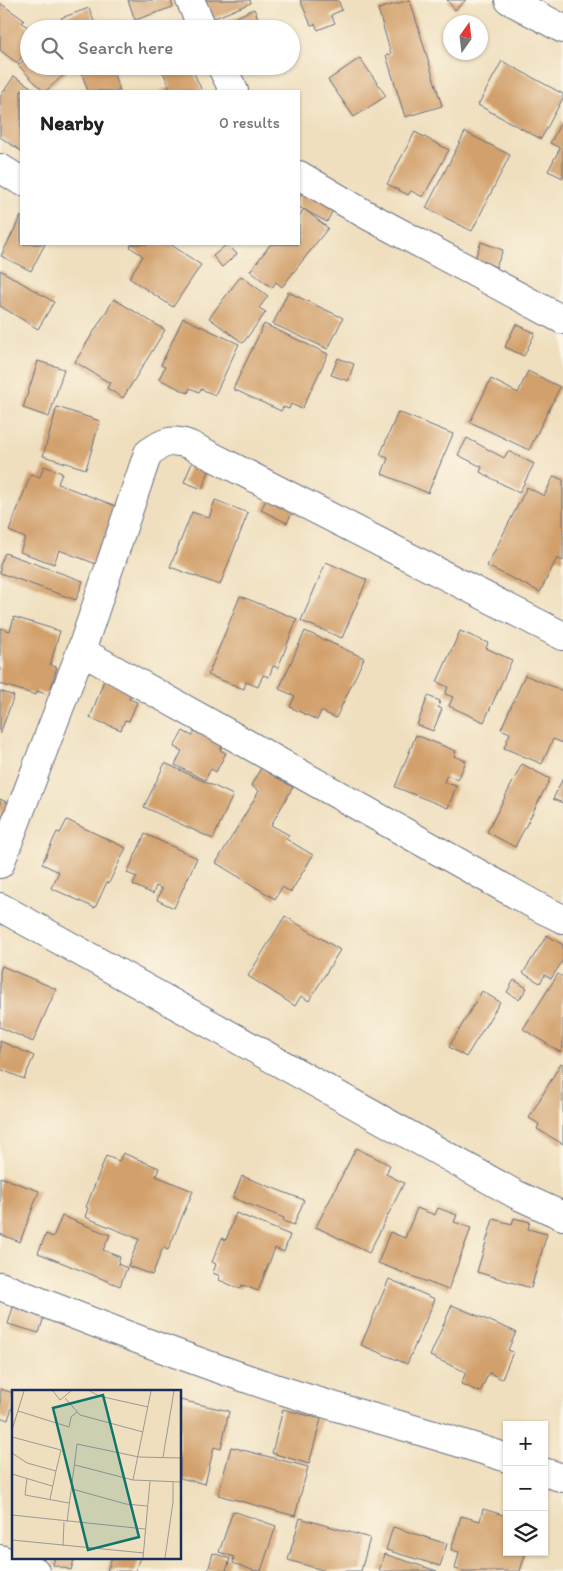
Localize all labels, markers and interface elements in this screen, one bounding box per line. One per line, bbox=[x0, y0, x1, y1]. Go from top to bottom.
north arrow bbox=[443, 15, 488, 60]
search box bbox=[20, 20, 300, 75]
icon: search bbox=[38, 34, 66, 62]
text: Search here bbox=[78, 36, 173, 59]
text: Nearby bbox=[40, 110, 104, 135]
text: 0 results bbox=[219, 113, 280, 132]
inset map bbox=[12, 1390, 181, 1558]
map controls bbox=[503, 1421, 548, 1556]
button: + bbox=[503, 1421, 548, 1466]
button: − bbox=[503, 1466, 548, 1511]
button: layers bbox=[503, 1511, 548, 1556]

